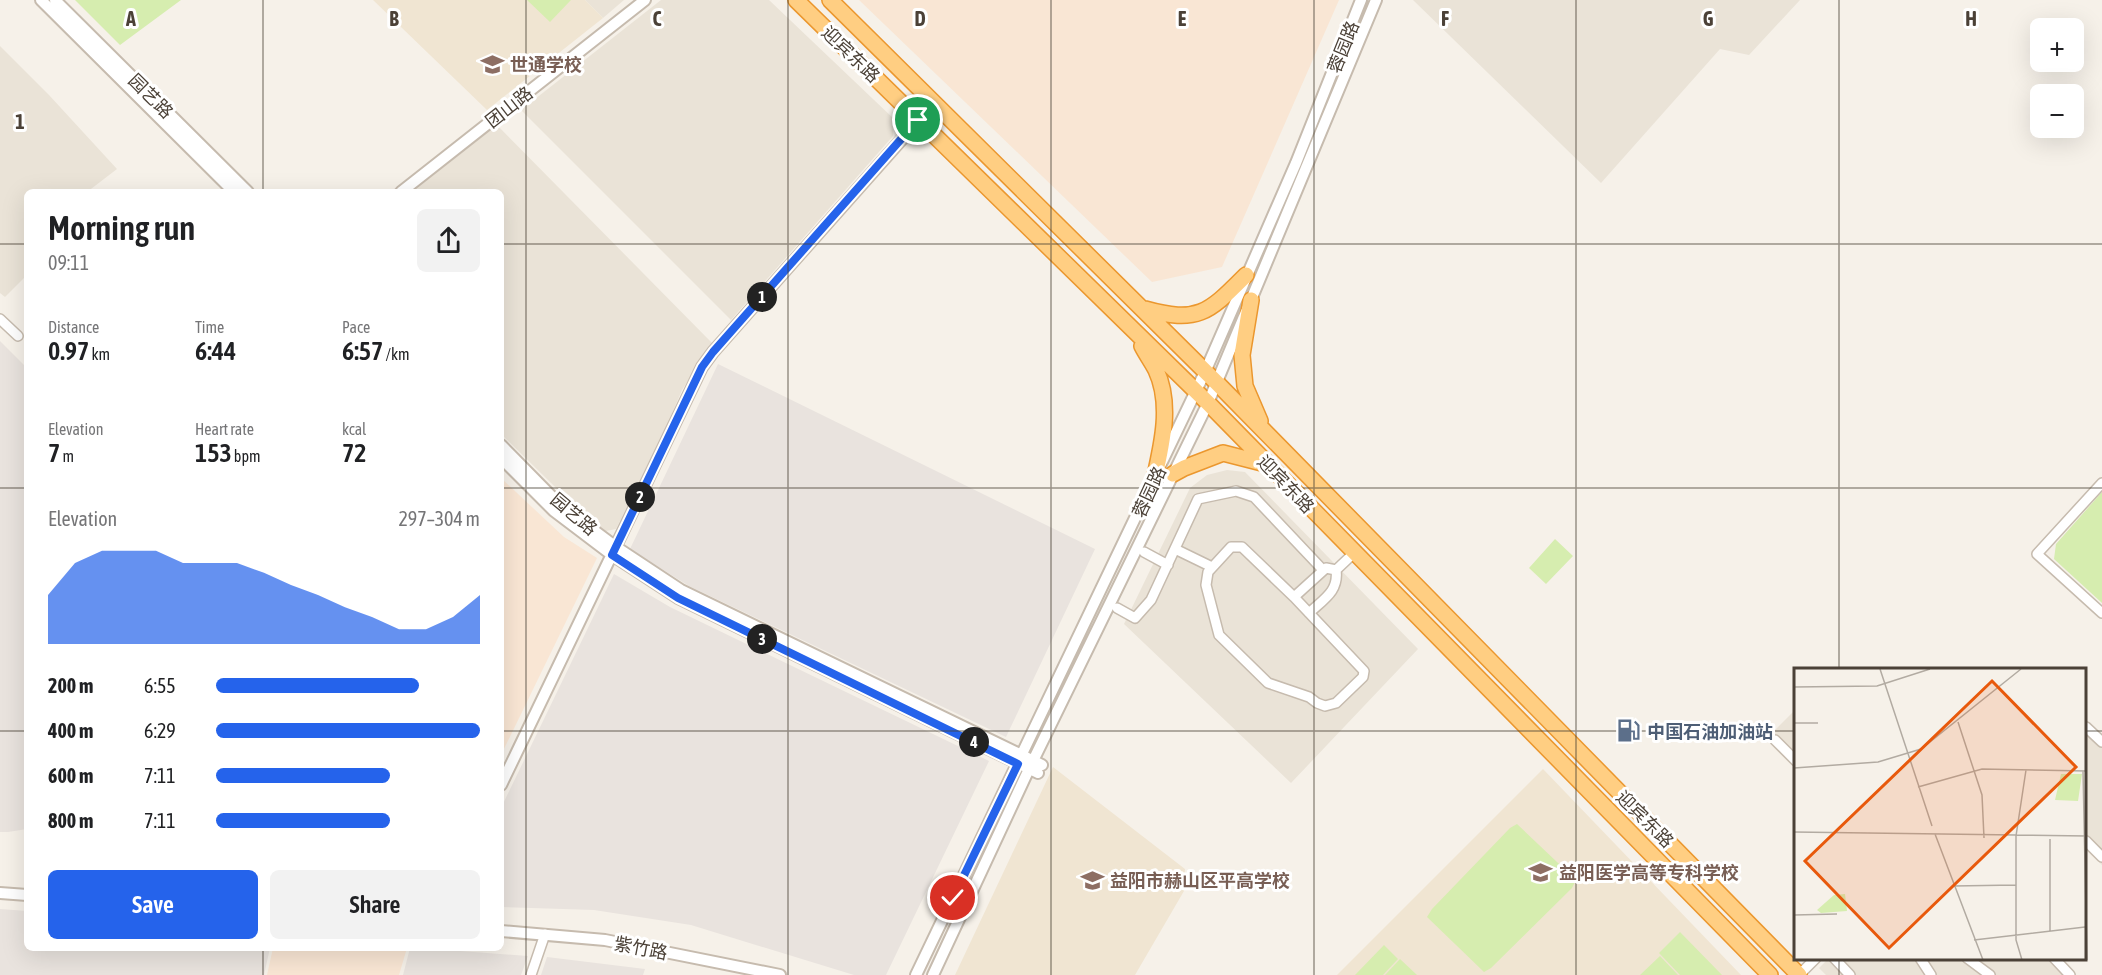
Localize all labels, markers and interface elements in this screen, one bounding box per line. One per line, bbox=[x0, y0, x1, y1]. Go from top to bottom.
text: A bbox=[125, 7, 136, 30]
text: B bbox=[389, 7, 399, 30]
text: C bbox=[653, 7, 662, 30]
text: D bbox=[914, 7, 926, 30]
text: E bbox=[1178, 7, 1187, 30]
text: F bbox=[1441, 7, 1449, 30]
text: G bbox=[1703, 7, 1714, 30]
text: H bbox=[1965, 7, 1977, 30]
street label: 蓉园路 bbox=[1323, 18, 1363, 76]
map controls bbox=[2030, 18, 2084, 138]
button: + bbox=[2030, 18, 2084, 72]
street label: 迎宾东路 bbox=[818, 21, 884, 87]
school or university icon: 世通学校 bbox=[479, 51, 505, 77]
place label: 世通学校 bbox=[510, 54, 582, 75]
street label: 园艺路 bbox=[124, 69, 178, 123]
street label: 团山路 bbox=[481, 82, 537, 132]
button: − bbox=[2030, 84, 2084, 138]
pin bbox=[892, 94, 943, 145]
icon: arrive bbox=[901, 103, 934, 136]
text: 1 bbox=[15, 110, 25, 133]
text: Morning run bbox=[48, 209, 195, 247]
button: share bbox=[417, 209, 480, 272]
text: 09:11 bbox=[48, 251, 89, 274]
pin: 1 bbox=[747, 282, 777, 312]
text: 1 bbox=[758, 288, 766, 306]
text: Distance bbox=[48, 318, 99, 336]
text: Time bbox=[195, 318, 224, 336]
text: Pace bbox=[342, 318, 370, 336]
text: 0.97 bbox=[48, 336, 89, 366]
text: 6:44 bbox=[195, 336, 236, 366]
text: 6:57 bbox=[342, 336, 383, 366]
text: km bbox=[89, 345, 110, 363]
text: /km bbox=[383, 345, 409, 363]
text: Elevation bbox=[48, 420, 103, 438]
text: Heart rate bbox=[195, 420, 254, 438]
text: kcal bbox=[342, 420, 366, 438]
text: 7 bbox=[48, 438, 60, 468]
text: 153 bbox=[195, 438, 232, 468]
text: 72 bbox=[342, 438, 366, 468]
text: m bbox=[60, 447, 74, 465]
text: bpm bbox=[232, 447, 261, 465]
street label: 迎宾东路 bbox=[1253, 451, 1319, 517]
street label: 蓉园路 bbox=[1128, 463, 1170, 521]
pin: 2 bbox=[625, 482, 655, 512]
text: 2 bbox=[636, 488, 644, 506]
street label: 园艺路 bbox=[547, 489, 601, 539]
text: Elevation bbox=[48, 507, 117, 530]
text: 297–304 m bbox=[398, 507, 480, 530]
pin: 3 bbox=[747, 624, 777, 654]
text: 3 bbox=[758, 630, 766, 648]
inset map bbox=[1794, 668, 2087, 960]
text: 200 m bbox=[48, 674, 93, 697]
text: 6:55 bbox=[144, 674, 176, 697]
fuel station icon: 中国石油加油站 bbox=[1616, 718, 1642, 744]
text: 400 m bbox=[48, 719, 93, 742]
text: 6:29 bbox=[144, 719, 176, 742]
place label: 中国石油加油站 bbox=[1647, 721, 1773, 742]
pin: 4 bbox=[959, 727, 989, 757]
text: 4 bbox=[970, 733, 978, 751]
text: 600 m bbox=[48, 764, 93, 787]
text: 7:11 bbox=[144, 764, 176, 787]
street label: 迎宾东路 bbox=[1612, 786, 1678, 852]
text: 800 m bbox=[48, 809, 93, 832]
text: 7:11 bbox=[144, 809, 176, 832]
school or university icon: 益阳医学高等专科学校 bbox=[1528, 859, 1554, 885]
place label: 益阳医学高等专科学校 bbox=[1559, 862, 1739, 883]
school or university icon: 益阳市赫山区平高学校 bbox=[1079, 867, 1105, 893]
button: Save bbox=[48, 870, 258, 939]
button: Share bbox=[270, 870, 480, 939]
place label: 益阳市赫山区平高学校 bbox=[1110, 870, 1290, 891]
pin bbox=[927, 872, 978, 923]
icon: check bbox=[936, 881, 969, 914]
street label: 紫竹路 bbox=[612, 933, 670, 963]

